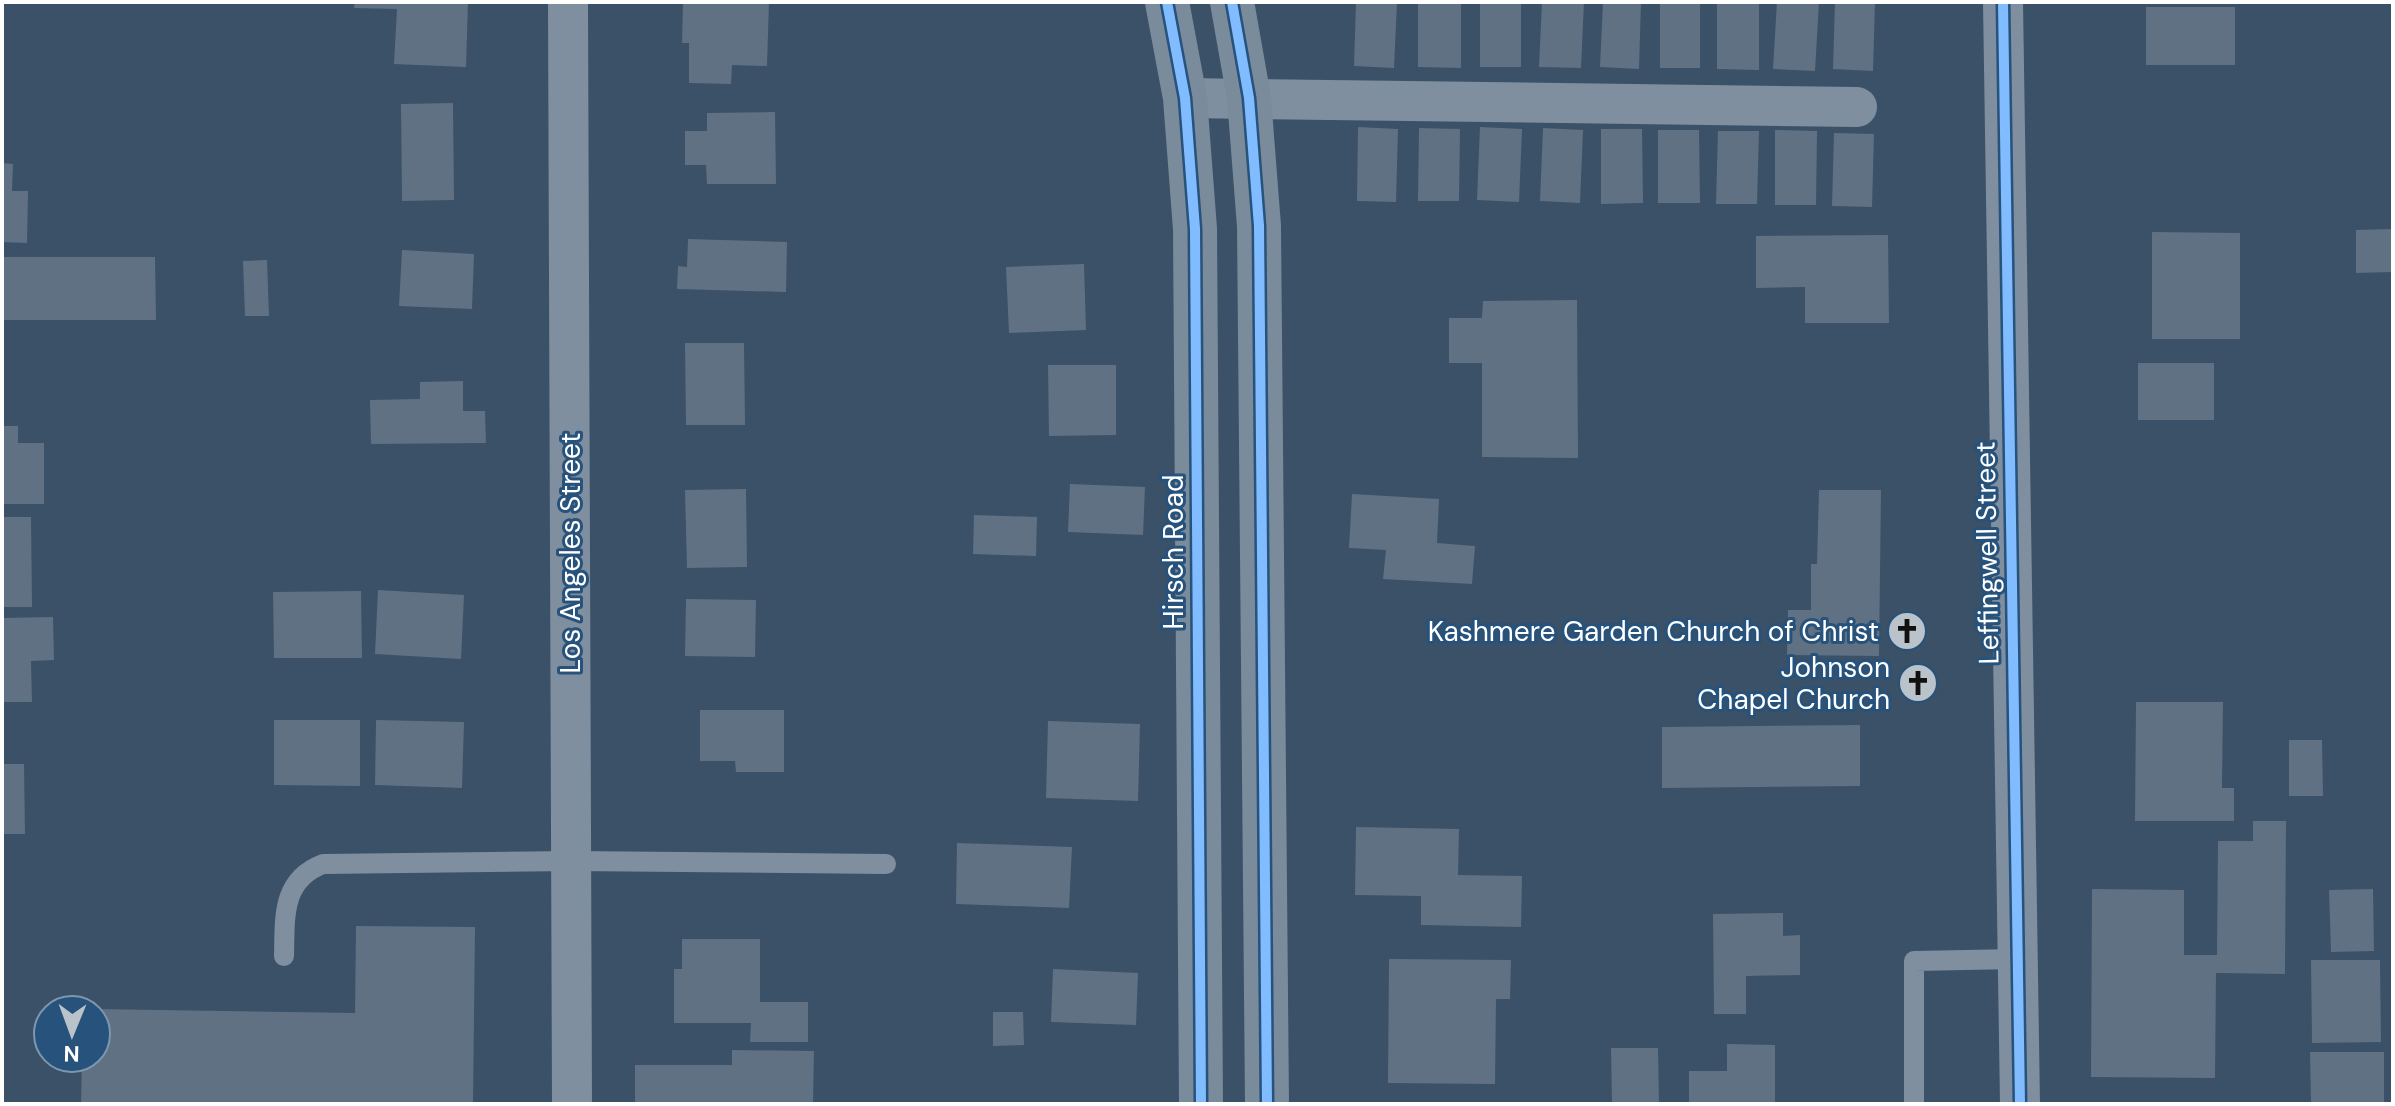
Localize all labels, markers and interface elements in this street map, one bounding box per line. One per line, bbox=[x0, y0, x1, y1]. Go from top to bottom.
street label: Los Angeles Street bbox=[552, 433, 589, 673]
street label: Leffingwell Street bbox=[1967, 441, 2007, 665]
street label: Hirsch Road bbox=[1155, 475, 1192, 629]
church icon: Kashmere Garden Church of Christ bbox=[1886, 610, 1928, 652]
place label: Kashmere Garden Church of Christ bbox=[1428, 613, 1879, 650]
place label: Johnson Chapel Church bbox=[1697, 649, 1890, 718]
church icon: Johnson Chapel Church bbox=[1897, 662, 1939, 704]
north arrow bbox=[32, 994, 112, 1074]
text: N bbox=[63, 1039, 80, 1068]

